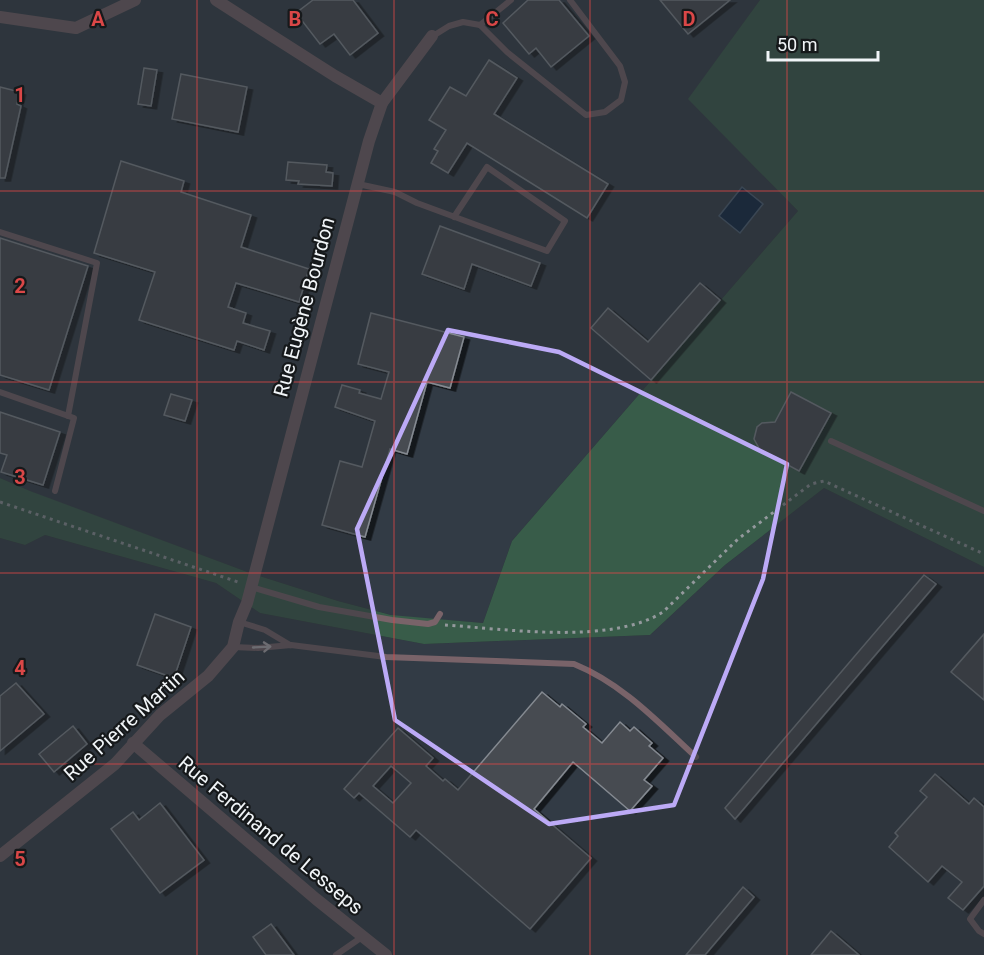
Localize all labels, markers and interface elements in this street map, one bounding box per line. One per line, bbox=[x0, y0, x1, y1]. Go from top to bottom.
text: A bbox=[91, 7, 105, 31]
text: B bbox=[289, 7, 301, 31]
text: C bbox=[485, 7, 499, 31]
text: D bbox=[683, 7, 696, 31]
scale bar bbox=[768, 24, 878, 62]
text: 50 m bbox=[777, 34, 817, 55]
text: 1 bbox=[14, 83, 26, 107]
street label: Rue Eugène Bourdon bbox=[268, 215, 340, 399]
text: 2 bbox=[14, 274, 26, 298]
text: 3 bbox=[14, 465, 26, 489]
one-way arrow bbox=[251, 642, 271, 653]
text: 4 bbox=[14, 656, 26, 680]
street label: Rue Pierre Martin bbox=[59, 665, 189, 785]
street label: Rue Ferdinand de Lesseps bbox=[174, 751, 368, 919]
text: 5 bbox=[14, 847, 26, 871]

